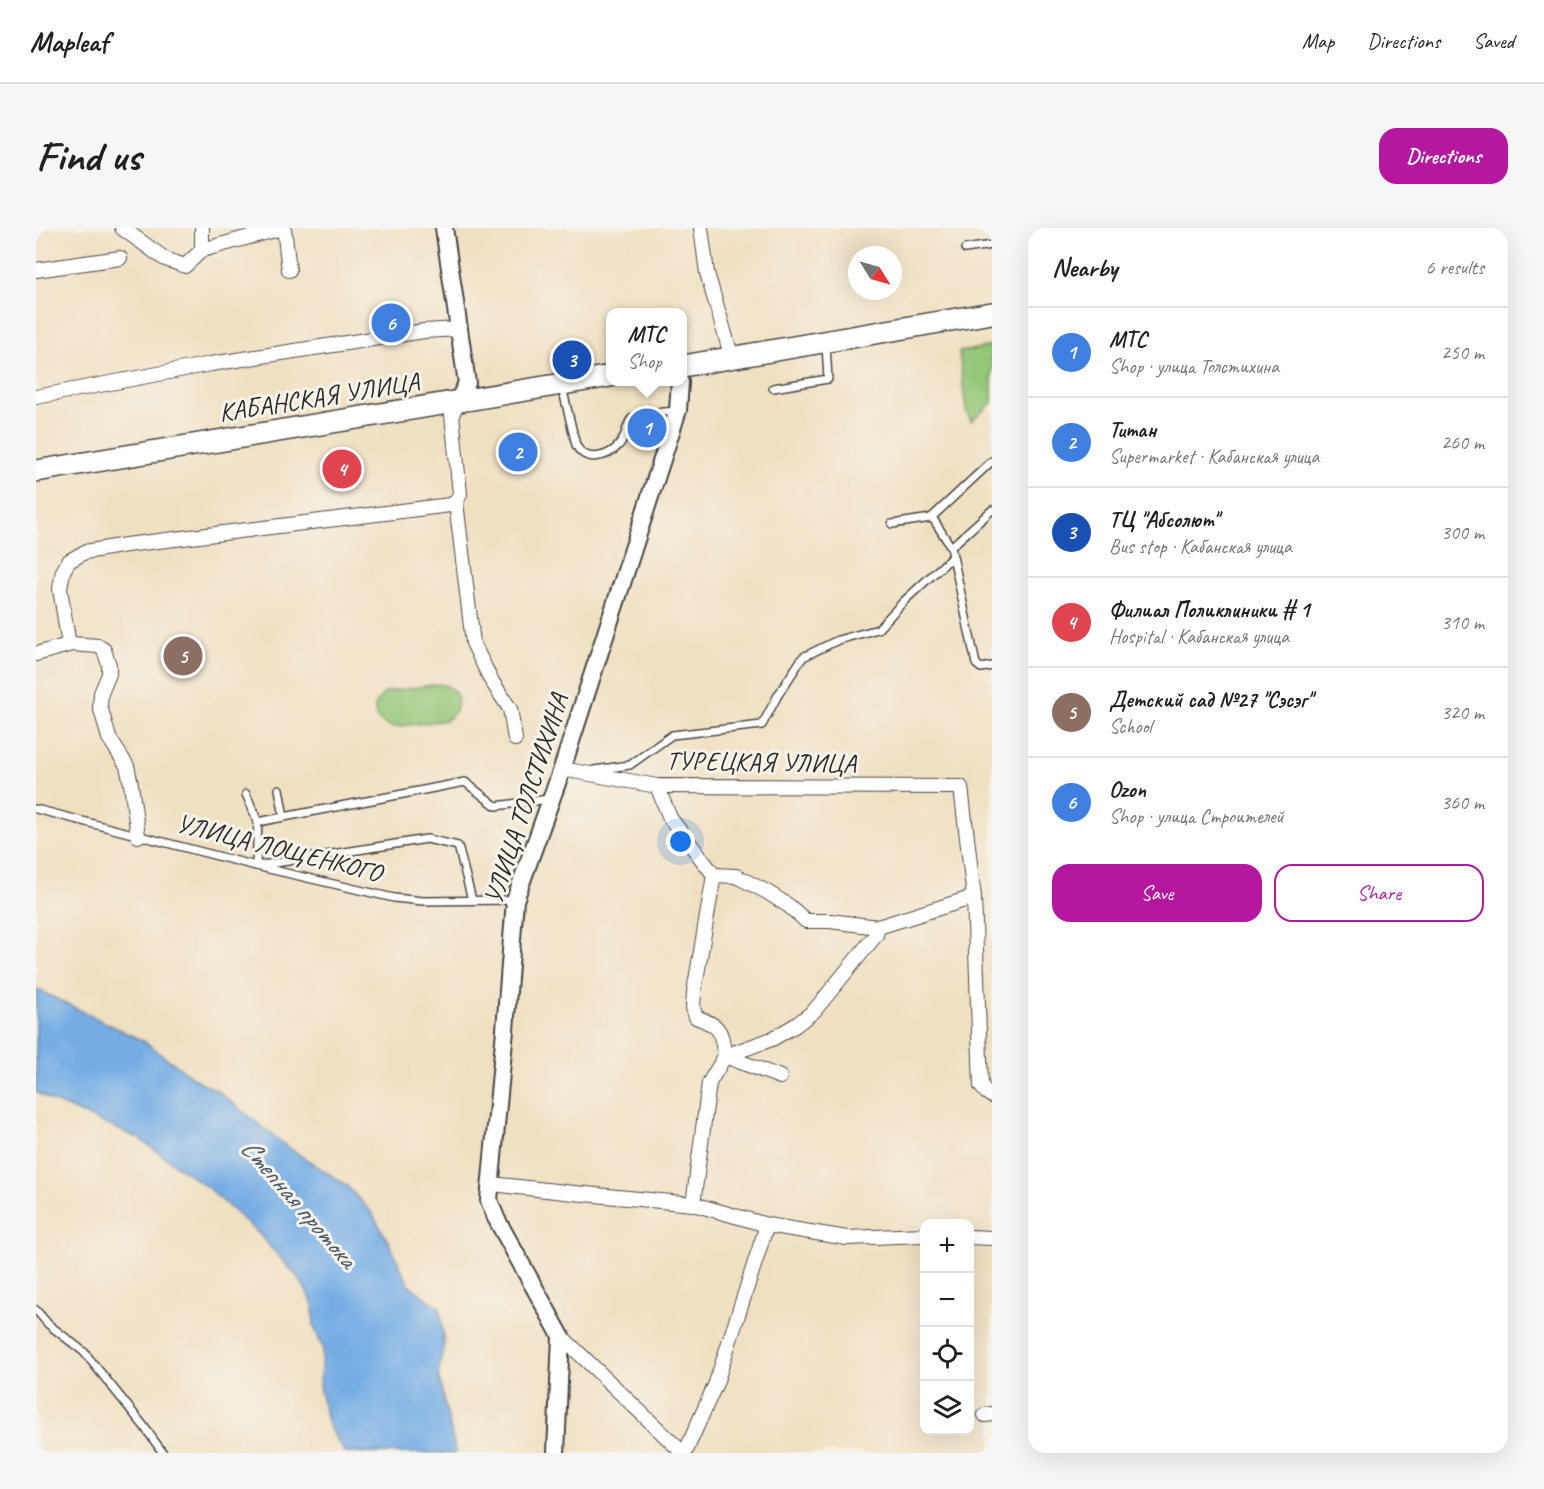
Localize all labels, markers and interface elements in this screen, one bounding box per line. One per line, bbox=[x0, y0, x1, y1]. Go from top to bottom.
text: Mapleaf bbox=[30, 24, 108, 59]
text: Map bbox=[1302, 28, 1334, 54]
text: Directions bbox=[1367, 28, 1440, 54]
text: Saved bbox=[1473, 28, 1514, 54]
button: Directions bbox=[1379, 128, 1508, 184]
text: Find us bbox=[36, 130, 141, 183]
north arrow bbox=[848, 246, 902, 300]
text: Nearby bbox=[1052, 251, 1117, 284]
text: 6 results bbox=[1425, 255, 1484, 280]
pin: 6 bbox=[372, 300, 410, 346]
popup bbox=[606, 308, 687, 386]
text: МТС bbox=[627, 321, 666, 349]
text: МТС bbox=[1109, 326, 1147, 354]
pin: 3 bbox=[552, 338, 592, 382]
text: 1 bbox=[1067, 340, 1076, 365]
text: 250 m bbox=[1441, 340, 1484, 365]
text: Shop bbox=[627, 349, 662, 374]
text: Shop · улица Толстихина bbox=[1109, 354, 1279, 379]
street label: КАБАНСКАЯ УЛИЦА bbox=[217, 365, 423, 429]
pin: 1 bbox=[628, 406, 666, 450]
text: Титан bbox=[1109, 416, 1156, 444]
pin: 2 bbox=[498, 430, 538, 474]
text: 2 bbox=[1067, 430, 1076, 455]
text: 260 m bbox=[1441, 430, 1484, 455]
text: Supermarket · Кабанская улица bbox=[1109, 444, 1319, 469]
pin: 4 bbox=[322, 446, 362, 492]
text: ТЦ "Абсолют" bbox=[1109, 506, 1218, 534]
text: 3 bbox=[1067, 520, 1076, 545]
text: 300 m bbox=[1441, 520, 1484, 545]
text: Bus stop · Кабанская улица bbox=[1109, 534, 1292, 559]
text: Филиал Поликлиники # 1 bbox=[1109, 596, 1310, 624]
text: 4 bbox=[1067, 610, 1076, 635]
text: 310 m bbox=[1441, 610, 1484, 635]
text: Hospital · Кабанская улица bbox=[1109, 624, 1289, 649]
pin: 5 bbox=[164, 634, 202, 678]
text: Детский сад №27 "Сэсэг" bbox=[1109, 686, 1312, 714]
street label: УЛИЦА ТОЛСТИХИНА bbox=[476, 688, 576, 908]
text: 5 bbox=[1067, 700, 1076, 725]
text: 320 m bbox=[1441, 700, 1484, 725]
text: School bbox=[1109, 714, 1152, 739]
street label: ТУРЕЦКАЯ УЛИЦА bbox=[666, 744, 858, 780]
text: Ozon bbox=[1109, 776, 1146, 804]
text: 6 bbox=[1067, 790, 1076, 815]
text: 360 m bbox=[1441, 790, 1484, 815]
text: Shop · улица Строителей bbox=[1109, 804, 1284, 829]
street label: УЛИЦА ЛОЩЕНКОГО bbox=[173, 807, 388, 890]
your location bbox=[666, 827, 695, 856]
button: Save bbox=[1052, 864, 1262, 922]
button: Share bbox=[1274, 864, 1484, 922]
water label: Степная протока bbox=[234, 1131, 366, 1277]
map controls bbox=[920, 1219, 974, 1435]
button: + bbox=[920, 1219, 974, 1273]
button: − bbox=[920, 1273, 974, 1327]
button: locate bbox=[920, 1327, 974, 1381]
button: layers bbox=[920, 1381, 974, 1435]

